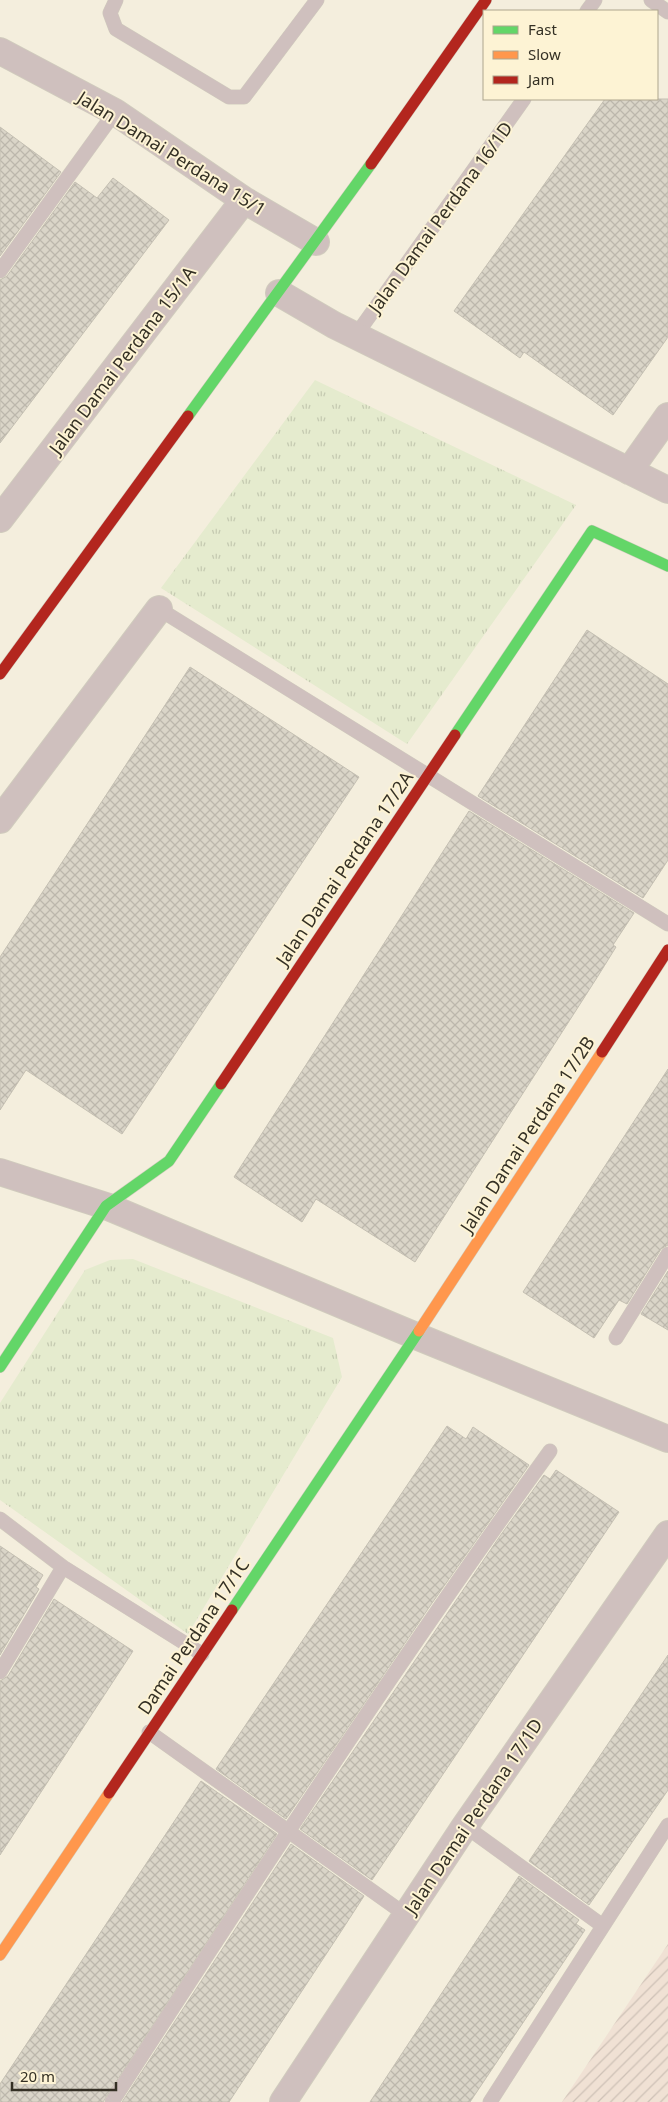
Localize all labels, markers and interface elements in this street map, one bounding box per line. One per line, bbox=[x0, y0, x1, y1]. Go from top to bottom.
legend bbox=[483, 10, 658, 100]
text: Fast bbox=[528, 19, 557, 39]
text: Slow bbox=[528, 44, 561, 64]
text: Jam bbox=[526, 69, 555, 89]
street label: Jalan Damai Perdana 15/1 bbox=[72, 84, 271, 221]
street label: Jalan Damai Perdana 16/1D bbox=[361, 117, 518, 319]
street label: Jalan Damai Perdana 15/1A bbox=[42, 261, 201, 460]
street label: Jalan Damai Perdana 17/2A bbox=[269, 766, 418, 971]
street label: Jalan Damai Perdana 17/2B bbox=[453, 1031, 600, 1238]
street label: Damai Perdana 17/1C bbox=[132, 1553, 254, 1719]
street label: Jalan Damai Perdana 17/1D bbox=[397, 1714, 548, 1920]
scale bar bbox=[12, 2060, 116, 2092]
text: 20 m bbox=[20, 2066, 55, 2086]

